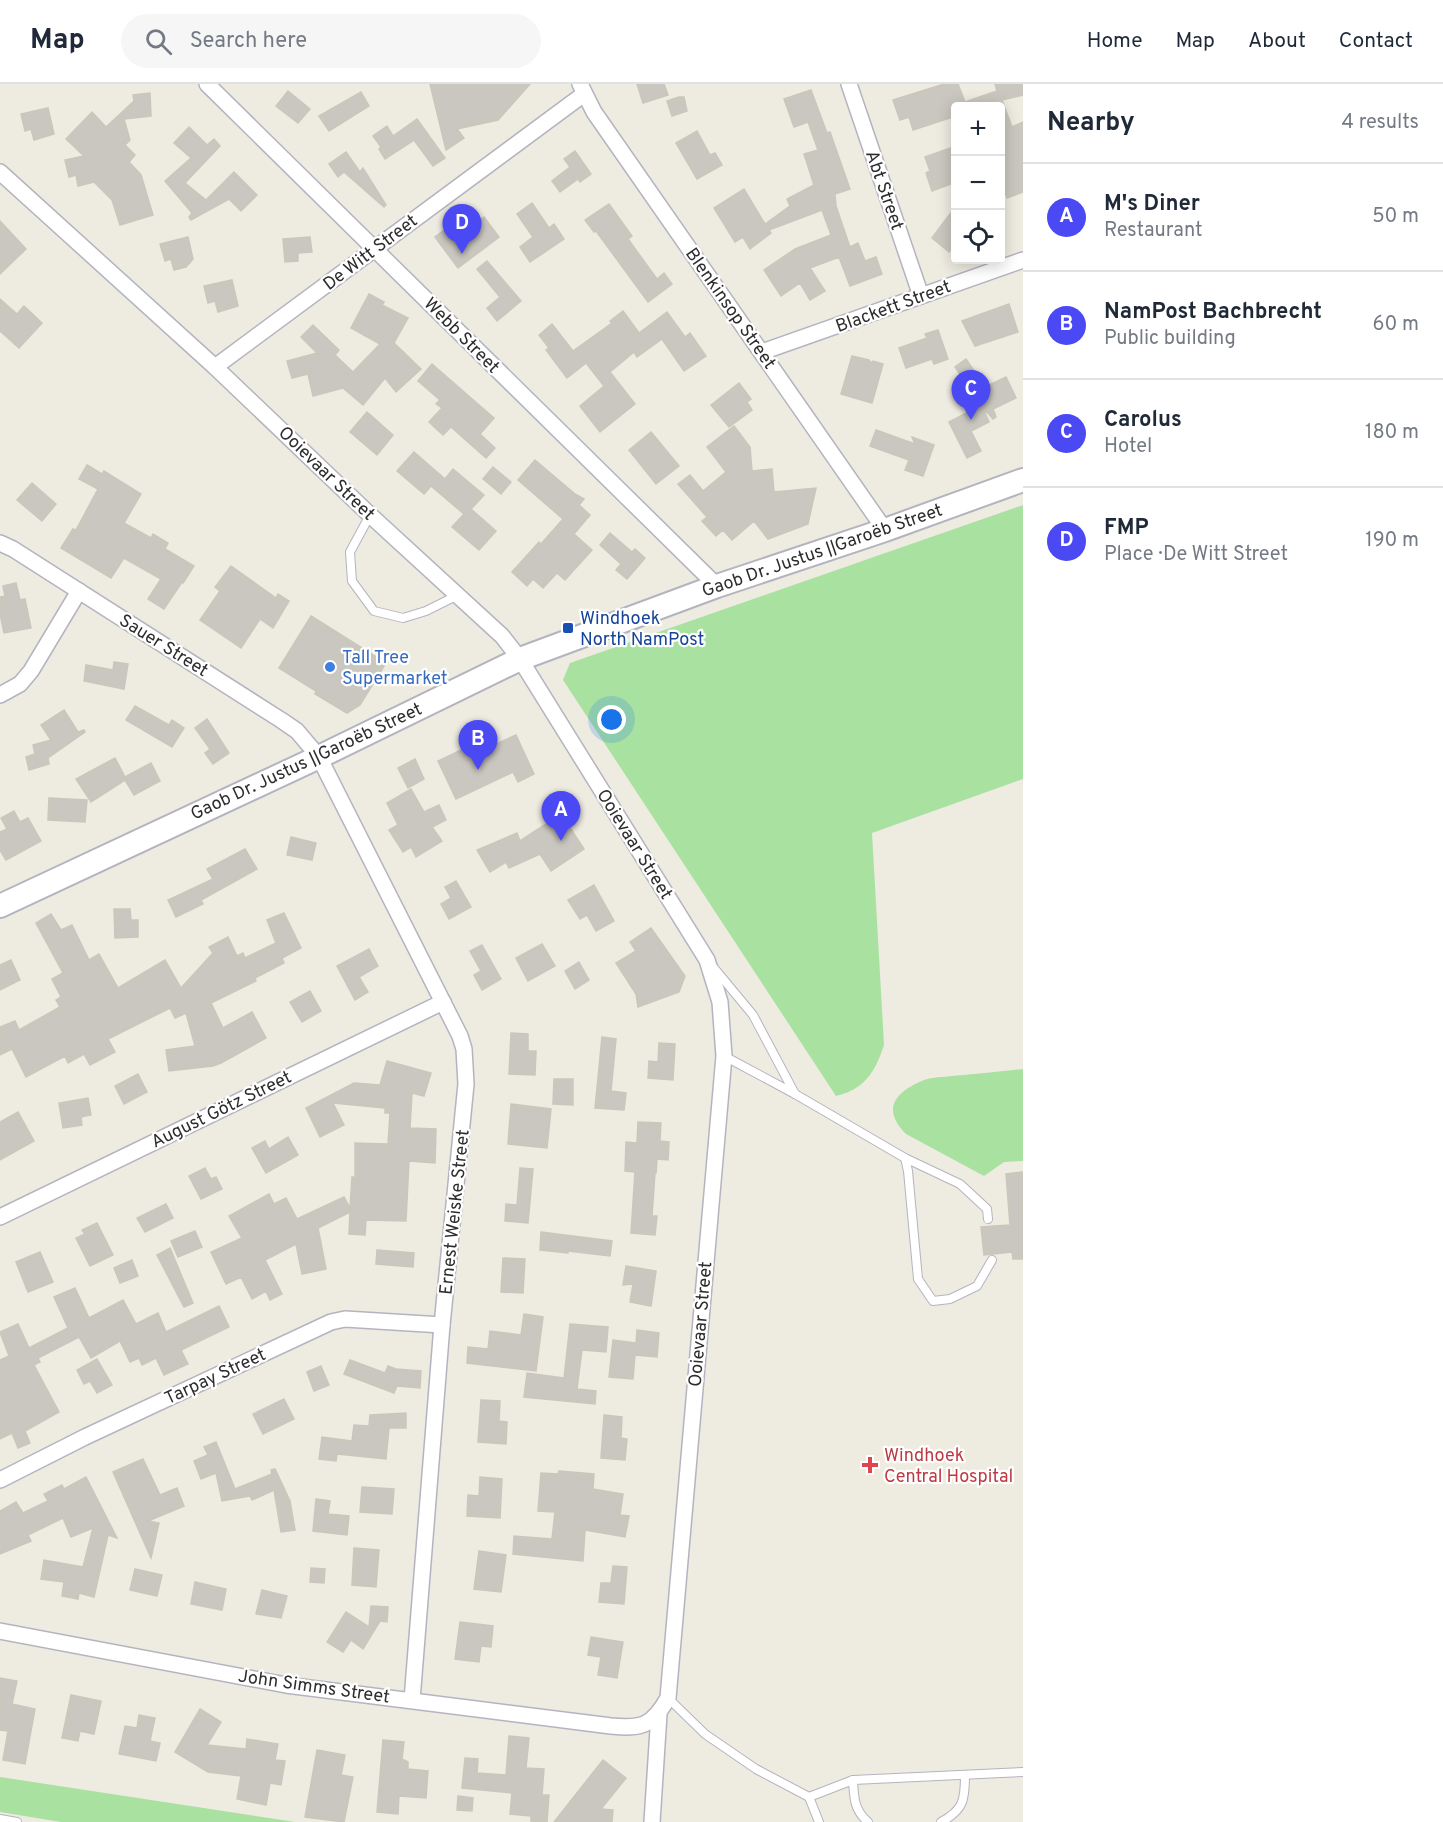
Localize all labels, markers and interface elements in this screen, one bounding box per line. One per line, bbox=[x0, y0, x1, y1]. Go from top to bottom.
search box bbox=[121, 14, 541, 68]
text: Map bbox=[30, 23, 85, 59]
icon: search bbox=[142, 25, 175, 58]
text: Search here bbox=[190, 28, 307, 55]
text: Home bbox=[1087, 28, 1143, 55]
text: Map bbox=[1176, 28, 1215, 55]
text: About bbox=[1248, 28, 1306, 55]
text: Contact bbox=[1339, 28, 1413, 55]
map controls bbox=[951, 102, 1005, 264]
button: + bbox=[951, 102, 1005, 156]
text: Nearby bbox=[1047, 107, 1135, 140]
text: 4 results bbox=[1342, 110, 1419, 136]
street label: Abt Street bbox=[859, 148, 908, 233]
button: − bbox=[951, 156, 1005, 210]
text: M's Diner bbox=[1104, 191, 1200, 218]
pin: D bbox=[442, 204, 482, 254]
text: A bbox=[1059, 204, 1074, 230]
text: 50 m bbox=[1372, 204, 1419, 230]
street label: De Witt Street bbox=[319, 210, 423, 296]
button: locate bbox=[951, 210, 1005, 264]
text: Restaurant bbox=[1104, 218, 1203, 244]
street label: Blenkinsop Street bbox=[679, 244, 780, 374]
street label: Blackett Street bbox=[833, 276, 954, 339]
street label: Webb Street bbox=[418, 293, 504, 379]
text: NamPost Bachbrecht bbox=[1104, 299, 1322, 326]
text: B bbox=[1060, 312, 1073, 338]
text: 60 m bbox=[1373, 312, 1419, 338]
text: Public building bbox=[1104, 326, 1236, 352]
pin: C bbox=[952, 370, 990, 420]
text: Carolus bbox=[1104, 407, 1182, 434]
text: C bbox=[1060, 420, 1073, 446]
text: 180 m bbox=[1365, 420, 1419, 446]
street label: Ooievaar Street bbox=[273, 422, 379, 526]
text: Hotel bbox=[1104, 434, 1152, 460]
street label: Gaob Dr. Justus ǁGaroëb Street bbox=[699, 499, 946, 603]
text: FMP bbox=[1104, 515, 1148, 542]
text: D bbox=[1059, 528, 1074, 554]
text: 190 m bbox=[1365, 528, 1419, 554]
text: Place · De Witt Street bbox=[1104, 542, 1288, 568]
place label: Windhoek North NamPost bbox=[580, 608, 704, 652]
street label: Sauer Street bbox=[114, 610, 212, 683]
marker: Windhoek North NamPost bbox=[561, 621, 575, 635]
place label: Tall Tree Supermarket bbox=[342, 647, 448, 691]
marker: Tall Tree Supermarket bbox=[323, 660, 337, 674]
street label: Gaob Dr. Justus ǁGaroëb Street bbox=[187, 698, 426, 826]
your location bbox=[597, 705, 626, 734]
pin: B bbox=[458, 720, 498, 770]
street label: Ooievaar Street bbox=[591, 785, 677, 904]
pin: A bbox=[542, 792, 580, 841]
street label: August Götz Street bbox=[148, 1066, 296, 1154]
street label: Ernest Weiske Street bbox=[435, 1128, 476, 1296]
street label: Ooievaar Street bbox=[685, 1260, 718, 1388]
street label: Tarpay Street bbox=[161, 1344, 270, 1411]
place label: Windhoek Central Hospital bbox=[884, 1445, 1013, 1489]
marker: Windhoek Central Hospital bbox=[861, 1456, 879, 1474]
street label: John Simms Street bbox=[236, 1665, 391, 1710]

